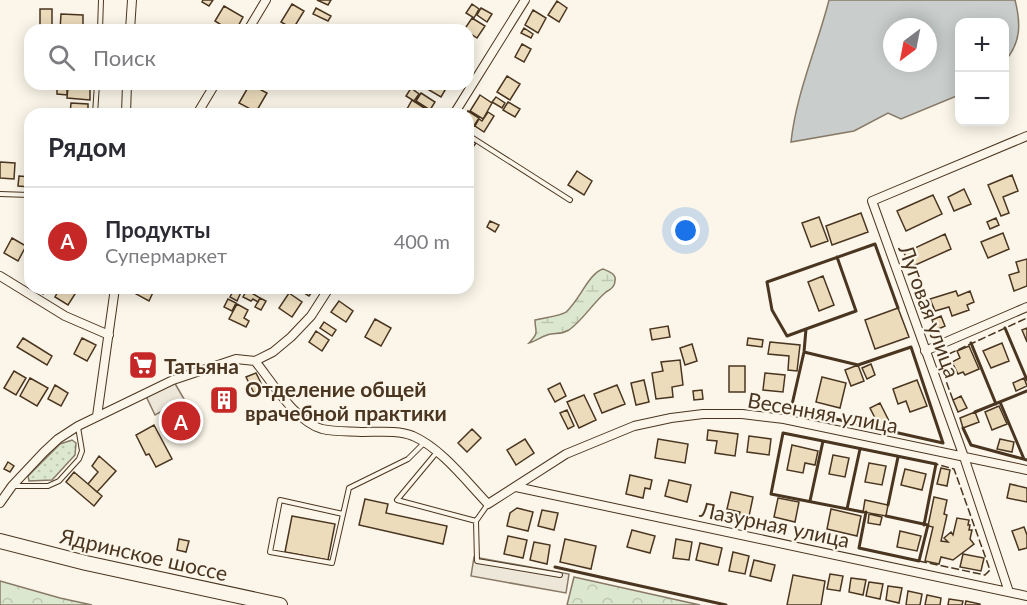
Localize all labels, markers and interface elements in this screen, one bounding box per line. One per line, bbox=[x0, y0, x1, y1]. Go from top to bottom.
north arrow bbox=[883, 18, 937, 72]
map controls bbox=[955, 18, 1009, 126]
button: + bbox=[955, 18, 1009, 72]
search box bbox=[24, 24, 474, 90]
icon: search bbox=[45, 41, 78, 74]
text: Поиск bbox=[93, 44, 156, 71]
button: − bbox=[955, 72, 1009, 126]
text: Рядом bbox=[48, 131, 126, 163]
text: Продукты bbox=[105, 216, 211, 243]
your location bbox=[671, 216, 700, 245]
text: A bbox=[61, 229, 74, 253]
text: 400 m bbox=[394, 229, 450, 253]
street label: Луговая улица bbox=[894, 240, 966, 381]
text: Супермаркет bbox=[105, 243, 227, 267]
supermarket icon: Татьяна bbox=[127, 349, 159, 381]
place label: Татьяна bbox=[164, 353, 239, 378]
place label: Отделение общей врачебной практики bbox=[245, 376, 447, 425]
building icon: Отделение общей врачебной практики bbox=[208, 384, 240, 416]
street label: Весенняя улица bbox=[746, 386, 900, 438]
pin: A bbox=[162, 398, 201, 444]
street label: Лазурная улица bbox=[697, 496, 852, 552]
street label: Ядринское шоссе bbox=[57, 522, 230, 585]

